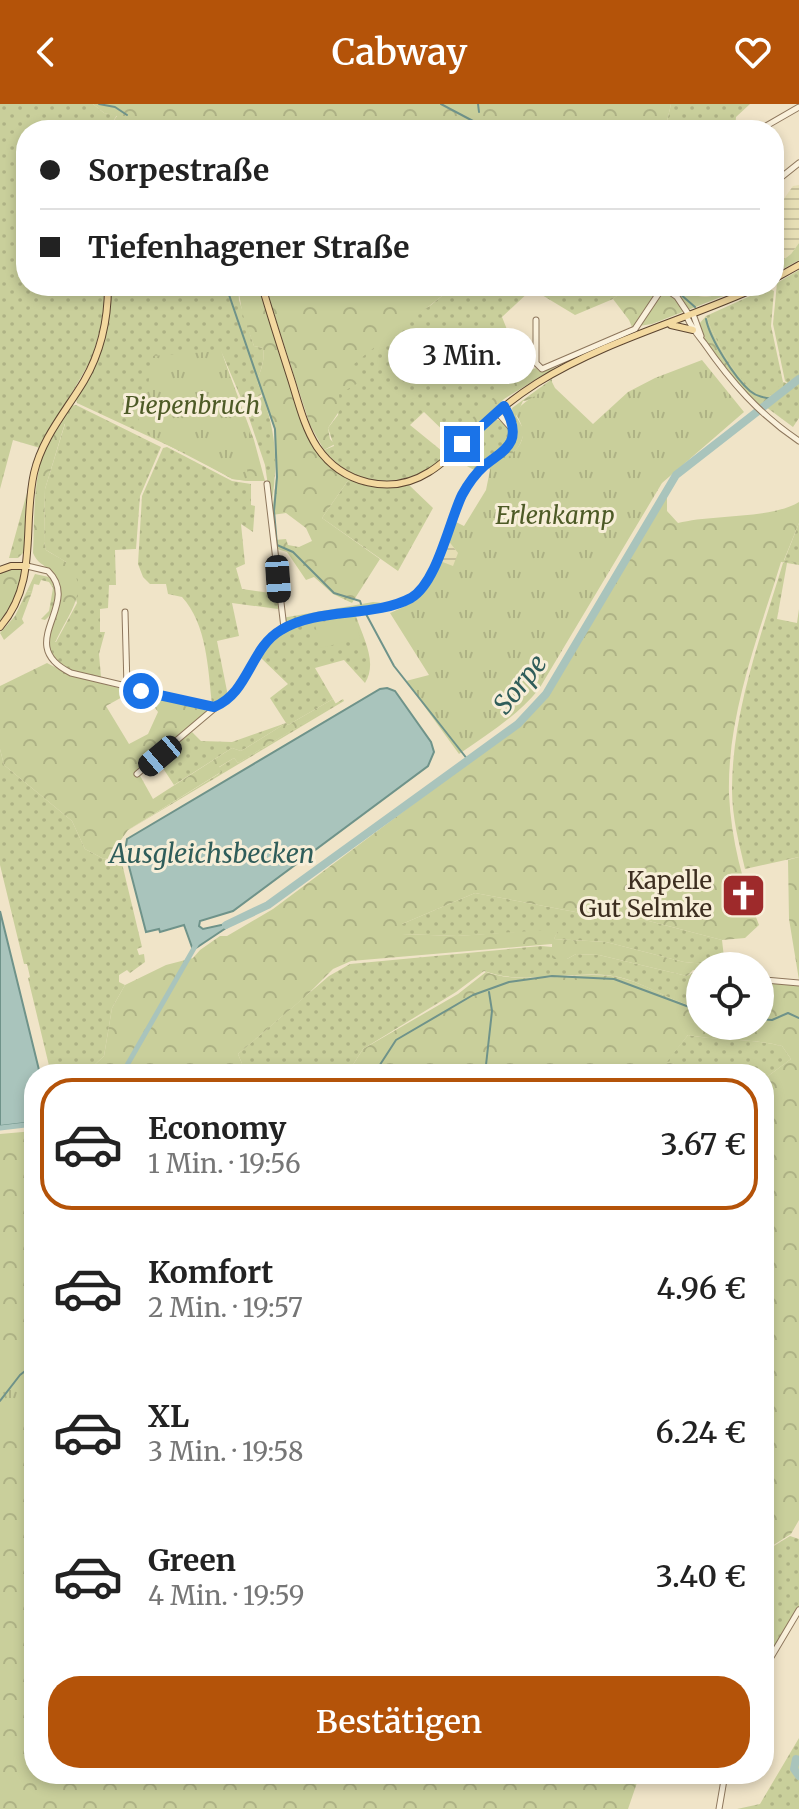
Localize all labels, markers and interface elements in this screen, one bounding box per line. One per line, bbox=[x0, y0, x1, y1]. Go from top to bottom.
icon: back bbox=[24, 30, 68, 74]
text: Cabway bbox=[332, 30, 467, 75]
icon: heart bbox=[731, 30, 775, 74]
text: Sorpestraße bbox=[88, 151, 269, 189]
text: Tiefenhagener Straße bbox=[88, 228, 410, 266]
callout: 3 Min. bbox=[388, 328, 536, 384]
text: 3 Min. bbox=[422, 339, 502, 372]
park label: Piepenbruch bbox=[124, 390, 260, 421]
route end bbox=[444, 426, 480, 462]
park label: Erlenkamp bbox=[495, 500, 615, 531]
car bbox=[264, 554, 292, 604]
water label: Sorpe bbox=[486, 647, 554, 720]
route start bbox=[123, 673, 159, 709]
car bbox=[134, 731, 186, 781]
water label: Ausgleichsbecken bbox=[108, 837, 315, 870]
place label: Kapelle Gut Selmke bbox=[579, 865, 712, 924]
church icon: Kapelle Gut Selmke bbox=[719, 871, 767, 919]
map controls bbox=[686, 952, 774, 1040]
button: locate bbox=[686, 952, 774, 1040]
icon: car bbox=[52, 1108, 124, 1180]
text: Economy bbox=[148, 1109, 286, 1147]
text: 3.67 € bbox=[660, 1125, 746, 1163]
text: 1 Min. · 19:56 bbox=[148, 1147, 301, 1180]
icon: car bbox=[52, 1252, 124, 1324]
text: Komfort bbox=[148, 1253, 273, 1291]
text: 4.96 € bbox=[657, 1269, 746, 1307]
text: 2 Min. · 19:57 bbox=[148, 1291, 303, 1324]
icon: car bbox=[52, 1396, 124, 1468]
text: XL bbox=[148, 1397, 189, 1435]
text: 6.24 € bbox=[655, 1413, 746, 1451]
text: 3 Min. · 19:58 bbox=[148, 1435, 304, 1468]
icon: car bbox=[52, 1540, 124, 1612]
text: Green bbox=[148, 1541, 236, 1579]
text: 3.40 € bbox=[656, 1557, 746, 1595]
text: 4 Min. · 19:59 bbox=[148, 1579, 305, 1612]
button: Bestätigen bbox=[48, 1676, 750, 1768]

